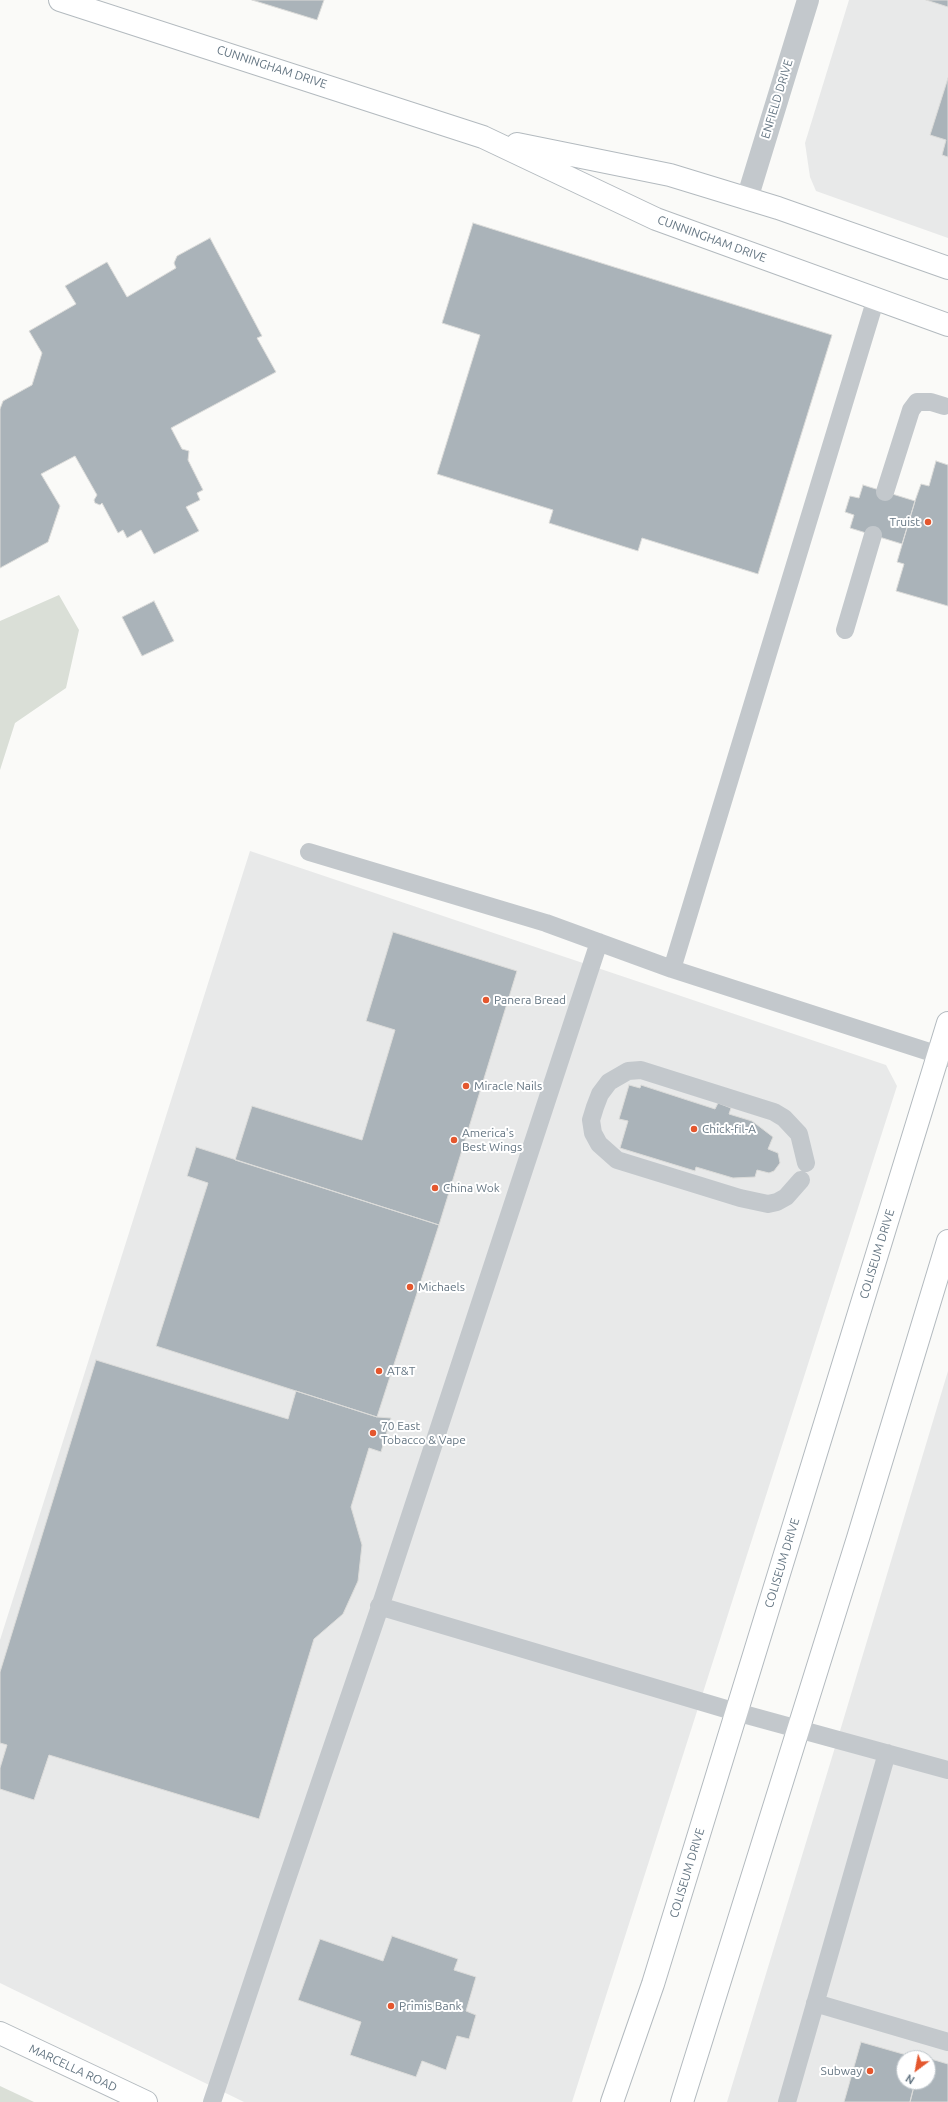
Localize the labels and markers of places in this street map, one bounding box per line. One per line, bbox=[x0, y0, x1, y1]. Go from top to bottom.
place label: Truist bbox=[889, 515, 920, 529]
marker: Truist bbox=[923, 517, 933, 527]
place label: Panera Bread bbox=[494, 993, 566, 1007]
marker: Panera Bread bbox=[481, 995, 491, 1005]
place label: Miracle Nails bbox=[474, 1079, 542, 1093]
marker: Miracle Nails bbox=[461, 1081, 471, 1091]
place label: Chick-fil-A bbox=[702, 1122, 756, 1136]
marker: Chick-fil-A bbox=[689, 1124, 699, 1134]
place label: America's Best Wings bbox=[462, 1126, 522, 1154]
marker: America's Best Wings bbox=[449, 1135, 459, 1145]
place label: China Wok bbox=[443, 1181, 500, 1195]
marker: China Wok bbox=[430, 1183, 440, 1193]
place label: Michaels bbox=[418, 1280, 465, 1294]
marker: Michaels bbox=[405, 1282, 415, 1292]
place label: AT&T bbox=[387, 1364, 415, 1378]
marker: AT&T bbox=[374, 1366, 384, 1376]
place label: 70 East Tobacco & Vape bbox=[381, 1419, 466, 1447]
marker: 70 East Tobacco & Vape bbox=[368, 1428, 378, 1438]
place label: Primis Bank bbox=[399, 1999, 462, 2013]
marker: Primis Bank bbox=[386, 2001, 396, 2011]
place label: Subway bbox=[821, 2064, 862, 2078]
marker: Subway bbox=[865, 2066, 875, 2076]

